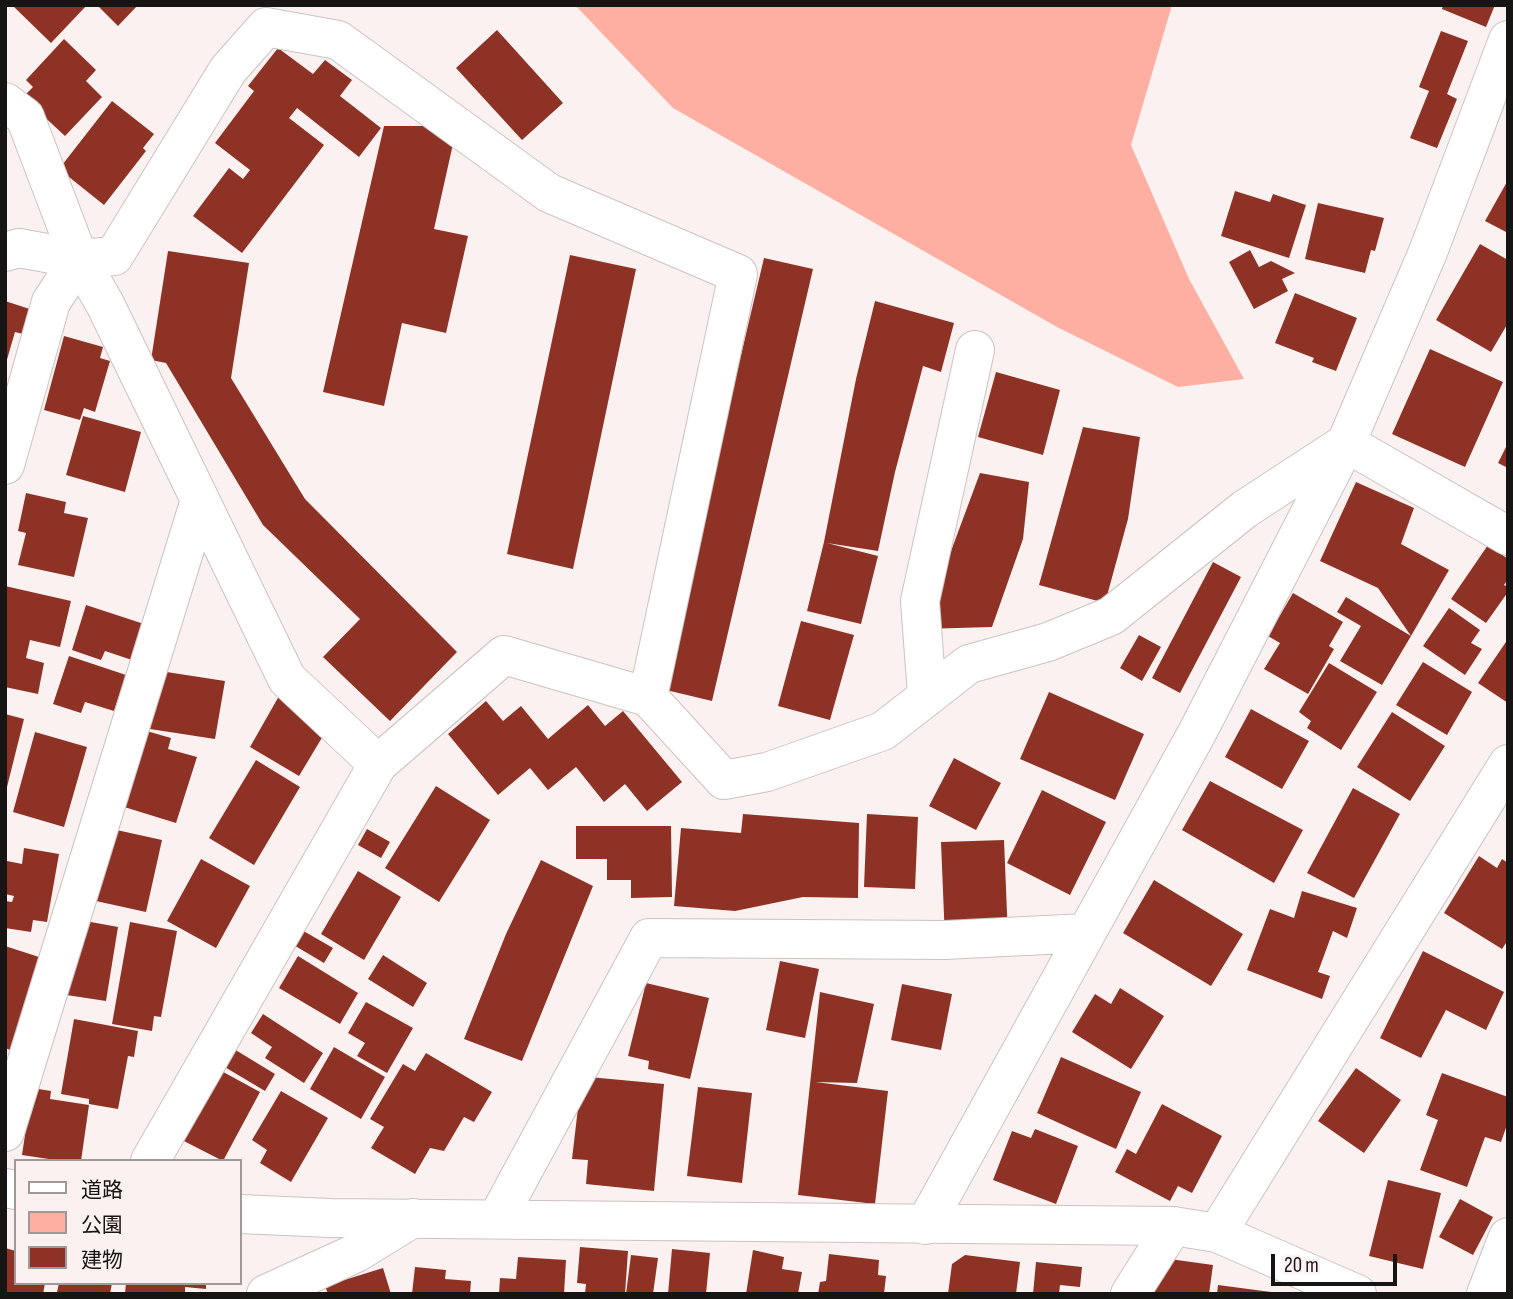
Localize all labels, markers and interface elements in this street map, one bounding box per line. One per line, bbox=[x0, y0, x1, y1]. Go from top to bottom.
legend bbox=[14, 1159, 242, 1285]
text: 道路 bbox=[81, 1178, 123, 1203]
text: 公園 bbox=[81, 1213, 123, 1238]
scale bar bbox=[1275, 1240, 1401, 1284]
text: 建物 bbox=[81, 1248, 123, 1273]
text: 20 m bbox=[1284, 1253, 1319, 1278]

